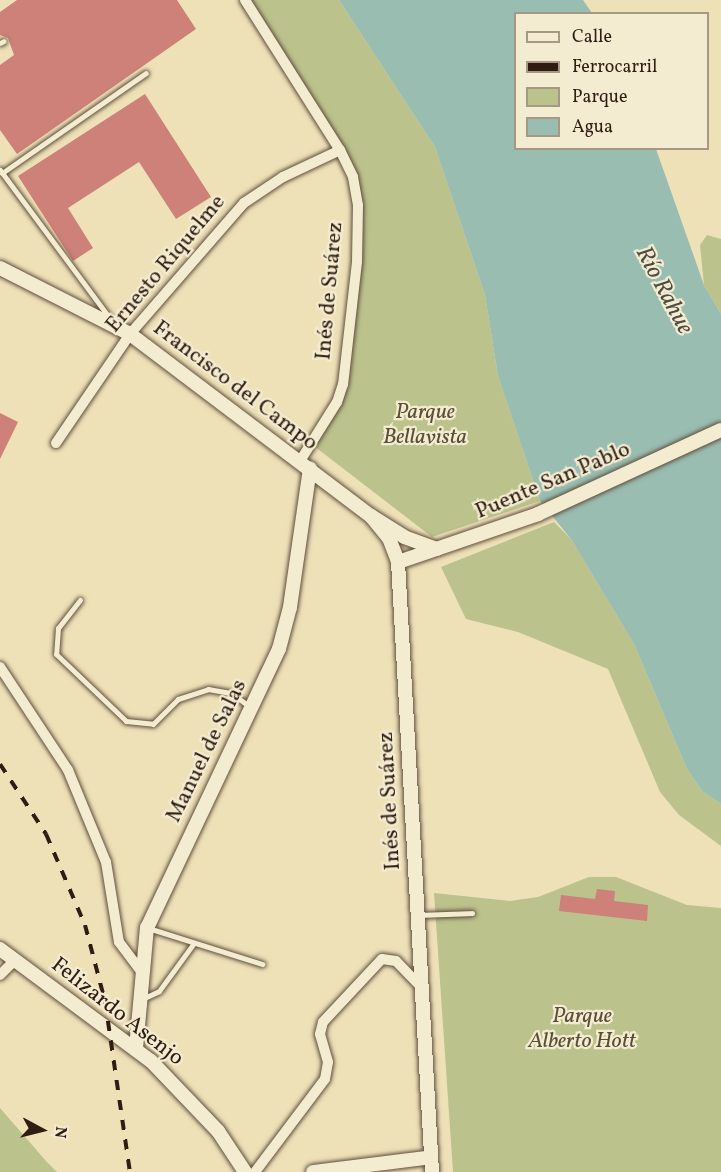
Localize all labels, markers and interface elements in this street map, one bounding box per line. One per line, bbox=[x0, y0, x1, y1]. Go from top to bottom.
legend bbox=[514, 12, 709, 150]
text: Calle bbox=[572, 25, 612, 50]
text: Ferrocarril bbox=[572, 55, 657, 80]
text: Parque bbox=[572, 85, 627, 110]
text: Agua bbox=[572, 115, 613, 140]
street label: Ernesto Riquelme bbox=[101, 190, 231, 338]
street label: Inés de Suárez bbox=[311, 221, 349, 361]
water label: Río Rahue bbox=[628, 242, 698, 340]
street label: Francisco del Campo bbox=[147, 315, 323, 457]
park label: Parque Bellavista bbox=[383, 399, 467, 451]
street label: Puente San Pablo bbox=[472, 437, 634, 525]
street label: Manuel de Salas bbox=[161, 675, 253, 827]
street label: Inés de Suárez bbox=[373, 731, 407, 871]
street label: Felizardo Asenjo bbox=[45, 952, 189, 1072]
park label: Parque Alberto Hott bbox=[528, 1003, 636, 1054]
north arrow bbox=[12, 1100, 72, 1160]
text: N bbox=[48, 1125, 71, 1139]

